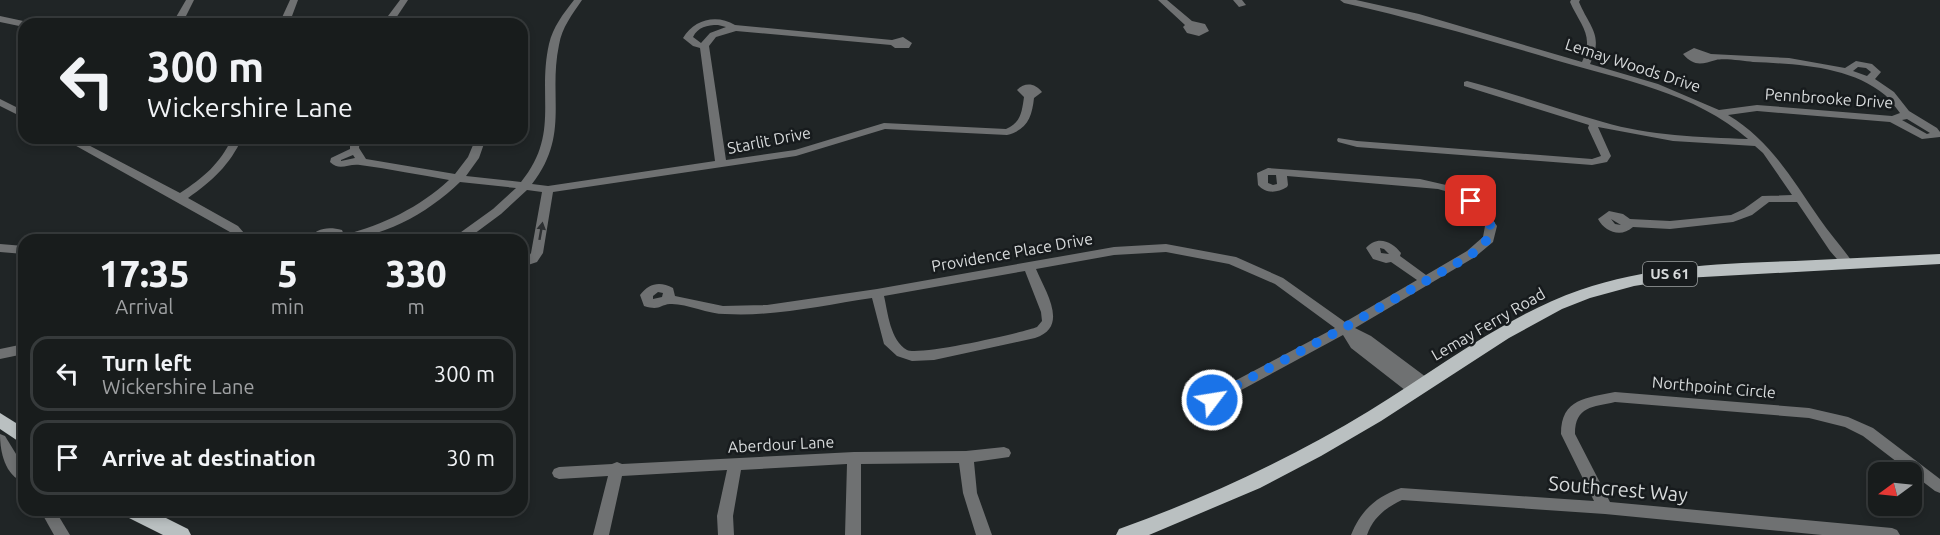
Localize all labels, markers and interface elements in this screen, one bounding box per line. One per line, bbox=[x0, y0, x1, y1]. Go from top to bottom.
street label: Lemay Woods Drive bbox=[1563, 35, 1703, 95]
icon: left bbox=[48, 42, 126, 120]
text: 300 m bbox=[147, 43, 264, 90]
street label: Pennbrooke Drive bbox=[1764, 85, 1894, 111]
text: Wickershire Lane bbox=[147, 92, 353, 122]
street label: Starlit Drive bbox=[726, 123, 812, 157]
pin bbox=[1445, 175, 1496, 226]
icon: arrive bbox=[1454, 184, 1487, 217]
one-way arrow bbox=[537, 221, 546, 240]
street label: Providence Place Drive bbox=[930, 229, 1094, 275]
text: 17:35 bbox=[99, 253, 189, 294]
text: 5 bbox=[277, 253, 298, 294]
text: 330 bbox=[386, 253, 447, 294]
road number: US 61 bbox=[1643, 262, 1697, 286]
street label: Lemay Ferry Road bbox=[1428, 284, 1548, 364]
text: Arrival bbox=[115, 295, 174, 318]
text: min bbox=[271, 295, 304, 318]
text: m bbox=[408, 295, 425, 318]
text: Turn left bbox=[102, 350, 192, 375]
icon: left bbox=[51, 357, 84, 390]
text: 300 m bbox=[434, 361, 495, 386]
position arrow bbox=[1180, 368, 1244, 432]
street label: Northpoint Circle bbox=[1651, 373, 1777, 401]
text: Wickershire Lane bbox=[102, 375, 255, 398]
street label: Aberdour Lane bbox=[727, 432, 835, 456]
icon: arrive bbox=[51, 441, 84, 474]
text: Arrive at destination bbox=[102, 445, 316, 470]
text: 30 m bbox=[446, 445, 495, 470]
north arrow bbox=[1868, 462, 1922, 516]
map controls bbox=[1868, 462, 1922, 516]
street label: Southcrest Way bbox=[1547, 471, 1689, 506]

